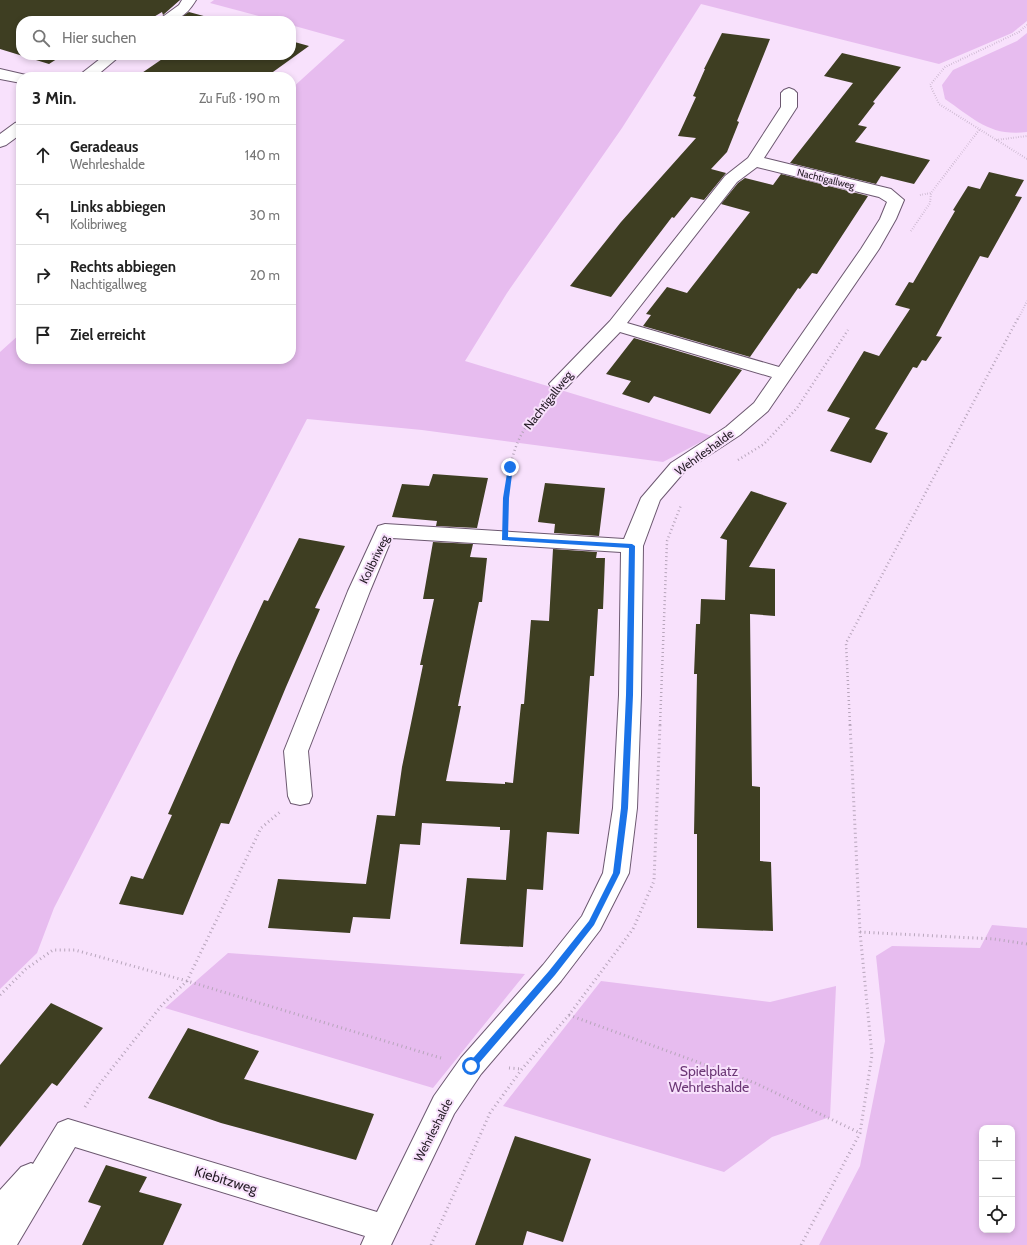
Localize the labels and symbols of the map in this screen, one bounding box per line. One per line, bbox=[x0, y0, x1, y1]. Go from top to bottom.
street label: Nachtigallweg bbox=[796, 166, 857, 193]
street label: Nachtigallweg bbox=[520, 367, 576, 432]
street label: Wehrleshalde bbox=[672, 426, 736, 478]
route end bbox=[501, 458, 519, 476]
street label: Kolibriweg bbox=[356, 531, 393, 586]
route start bbox=[462, 1057, 480, 1075]
park label: Spielplatz Wehrleshalde bbox=[669, 1062, 749, 1096]
street label: Wehrleshalde bbox=[411, 1096, 455, 1164]
street label: Kiebitzweg bbox=[192, 1162, 261, 1198]

